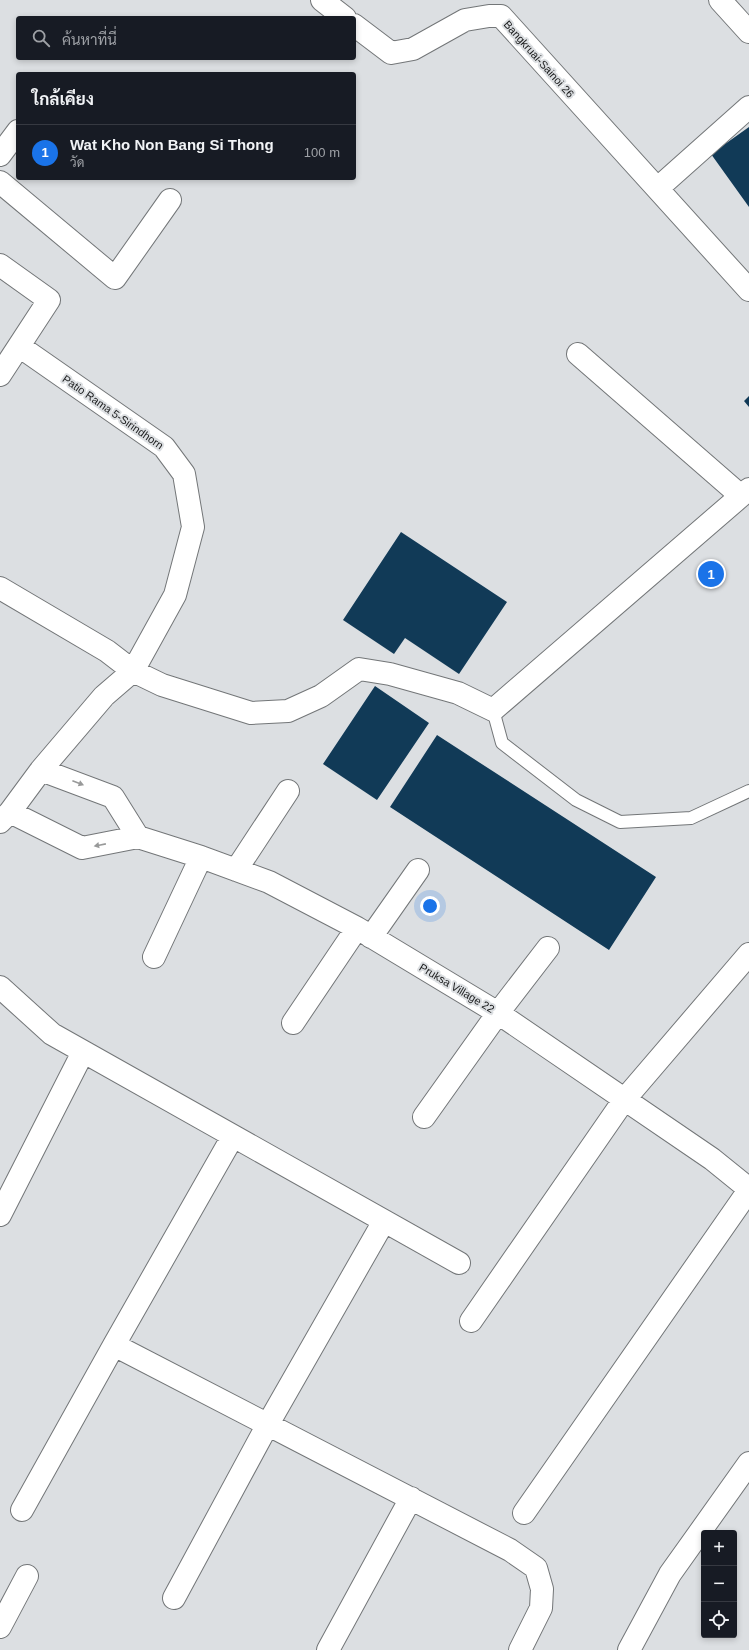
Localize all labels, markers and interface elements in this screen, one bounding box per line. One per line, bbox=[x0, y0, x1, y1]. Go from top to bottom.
search box bbox=[16, 16, 356, 60]
street label: Bangkruai-Sainoi 26 bbox=[501, 18, 577, 100]
icon: search bbox=[30, 27, 52, 49]
text: ค้นหาที่นี่ bbox=[62, 31, 117, 48]
text: ใกล้เคียง bbox=[32, 90, 94, 109]
text: Wat Kho Non Bang Si Thong bbox=[70, 136, 274, 153]
text: 1 bbox=[41, 145, 49, 160]
text: 100 m bbox=[304, 145, 340, 160]
text: วัด bbox=[70, 155, 84, 170]
street label: Patio Rama 5-Sirindhorn bbox=[60, 373, 166, 451]
pin: 1 bbox=[698, 559, 724, 589]
one-way arrow bbox=[72, 781, 84, 787]
one-way arrow bbox=[94, 842, 106, 848]
your location bbox=[420, 896, 440, 916]
street label: Pruksa Village 22 bbox=[417, 961, 497, 1015]
map controls bbox=[701, 1530, 737, 1638]
button: + bbox=[701, 1530, 737, 1566]
button: − bbox=[701, 1566, 737, 1602]
button: locate bbox=[701, 1602, 737, 1638]

